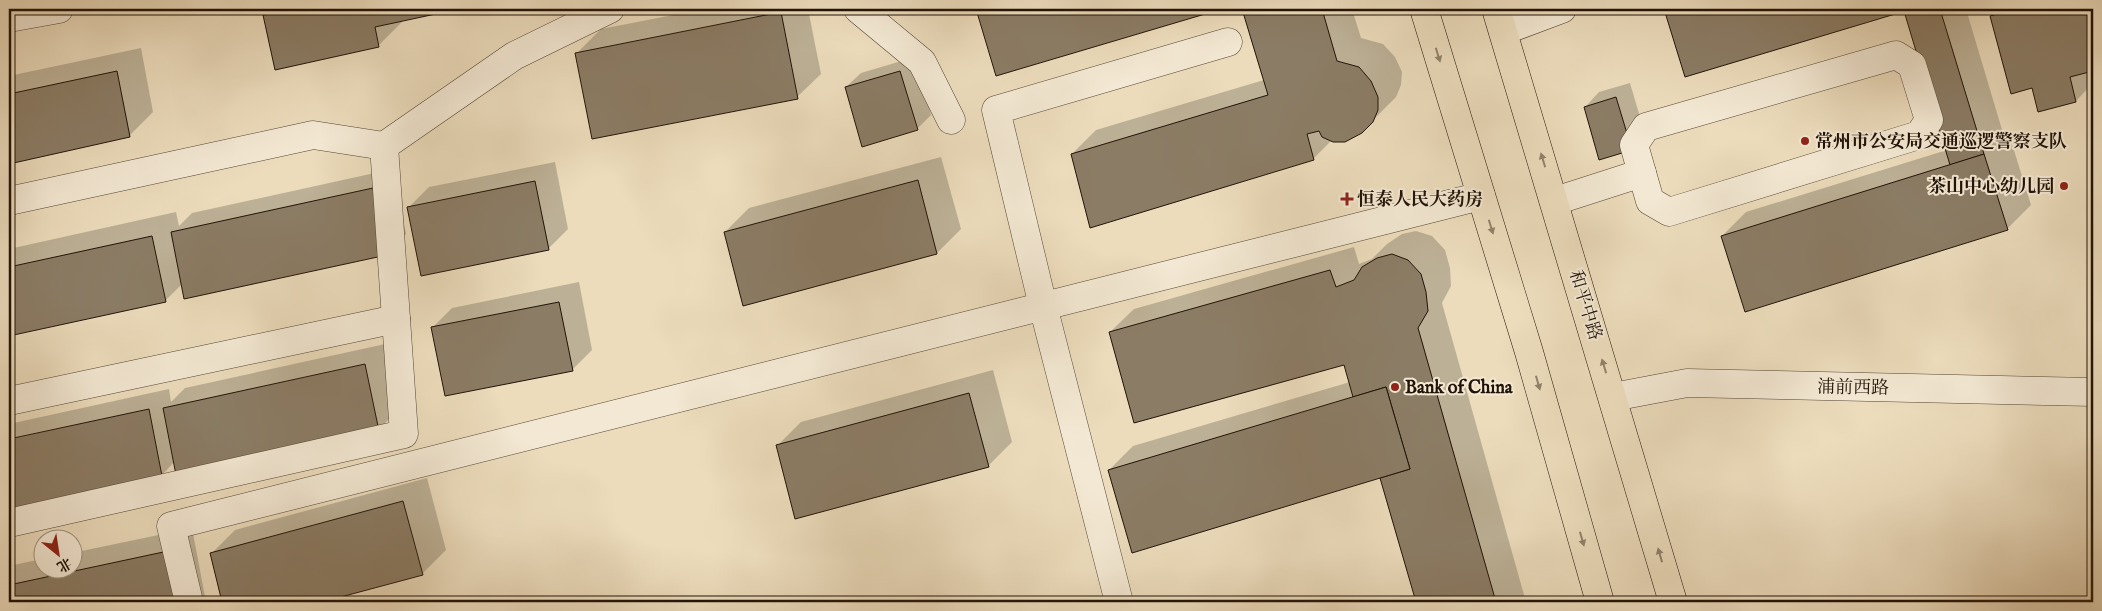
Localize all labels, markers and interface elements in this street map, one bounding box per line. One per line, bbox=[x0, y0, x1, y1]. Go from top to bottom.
one-way arrow bbox=[1435, 48, 1442, 63]
place label: 常州市公安局交通巡逻警察支队 bbox=[1815, 131, 2067, 154]
marker: 常州市公安局交通巡逻警察支队 bbox=[1799, 135, 1811, 147]
one-way arrow bbox=[1538, 152, 1546, 167]
place label: 茶山中心幼儿园 bbox=[1928, 176, 2054, 199]
marker: 茶山中心幼儿园 bbox=[2058, 180, 2070, 192]
place label: 恒泰人民大药房 bbox=[1357, 189, 1483, 212]
marker: 恒泰人民大药房 bbox=[1341, 193, 1353, 205]
one-way arrow bbox=[1487, 220, 1495, 235]
street label: 和平中路 bbox=[1563, 268, 1606, 343]
one-way arrow bbox=[1600, 358, 1608, 373]
one-way arrow bbox=[1534, 376, 1542, 391]
street label: 浦前西路 bbox=[1817, 376, 1889, 401]
place label: Bank of China bbox=[1405, 377, 1514, 400]
marker: Bank of China bbox=[1389, 381, 1401, 393]
north arrow bbox=[32, 528, 82, 578]
one-way arrow bbox=[1579, 532, 1587, 547]
one-way arrow bbox=[1655, 548, 1663, 563]
text: 北 bbox=[53, 553, 75, 576]

